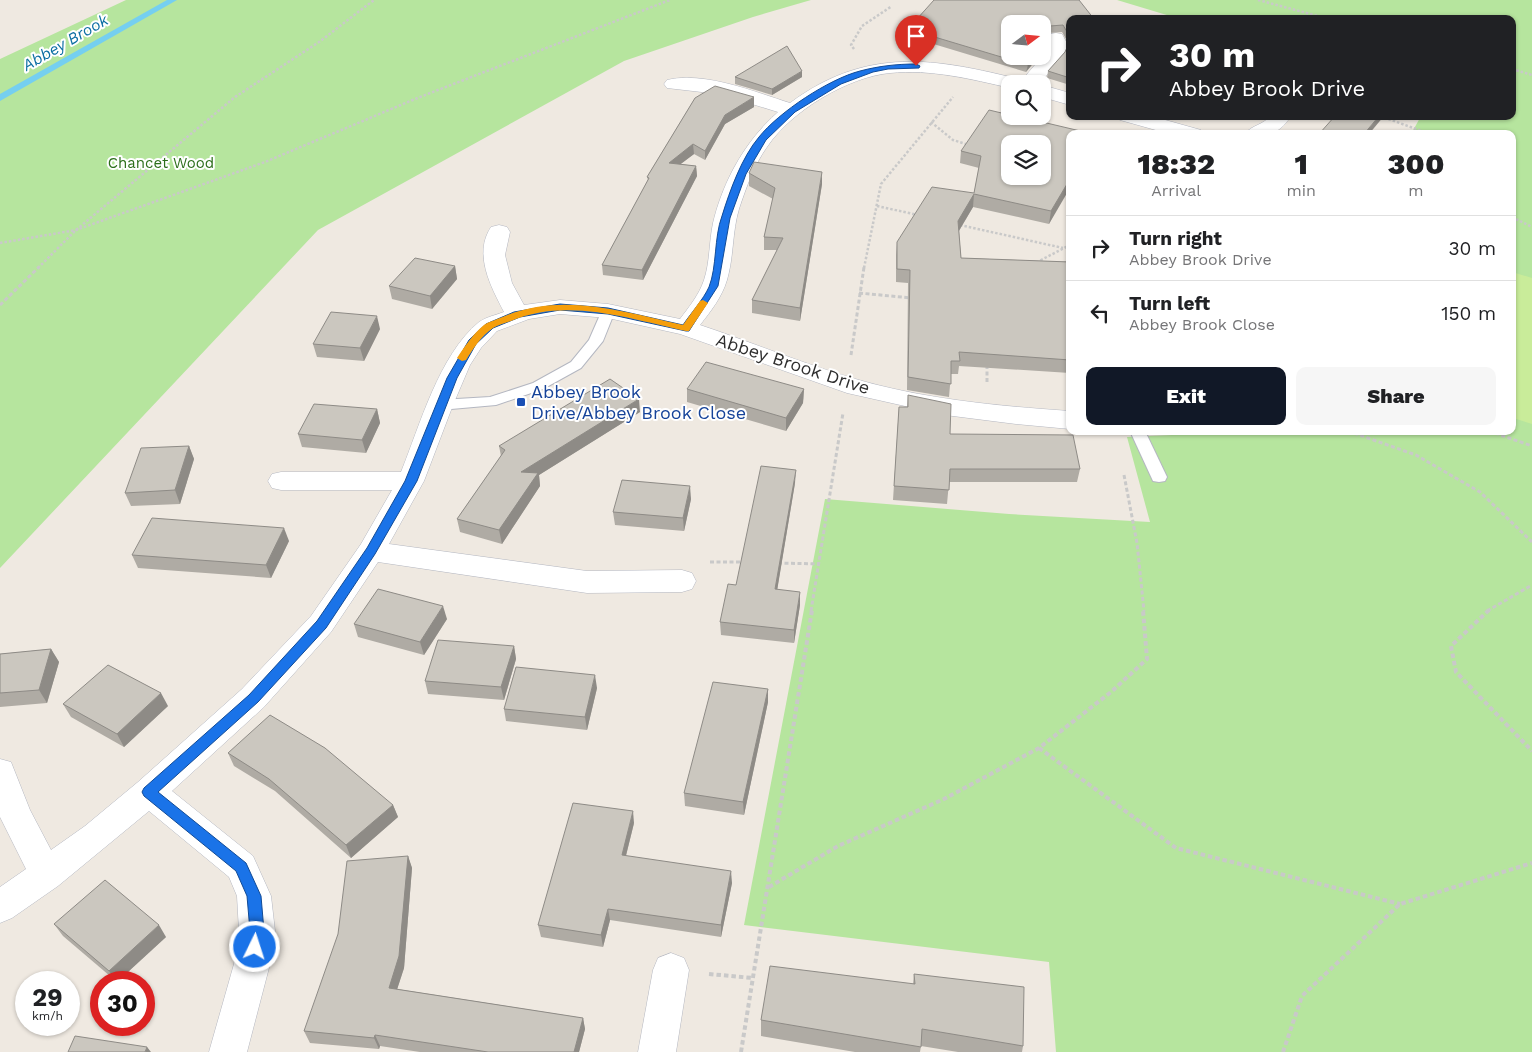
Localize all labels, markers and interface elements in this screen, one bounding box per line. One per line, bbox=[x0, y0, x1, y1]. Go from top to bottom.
water label: Abbey Brook bbox=[18, 10, 113, 75]
pin bbox=[895, 15, 937, 66]
north arrow bbox=[1001, 15, 1051, 65]
map controls bbox=[1001, 15, 1051, 185]
icon: arrive bbox=[902, 22, 930, 50]
text: 30 m bbox=[1169, 34, 1255, 76]
icon: right bbox=[1086, 35, 1151, 100]
button: search bbox=[1001, 75, 1051, 125]
text: Abbey Brook Drive bbox=[1169, 76, 1365, 101]
button: layers bbox=[1001, 135, 1051, 185]
text: 18:32 bbox=[1138, 146, 1215, 181]
text: 1 bbox=[1294, 146, 1308, 181]
text: 300 bbox=[1387, 146, 1444, 181]
park label: Chancet Wood bbox=[108, 154, 214, 172]
text: Arrival bbox=[1151, 181, 1201, 200]
text: min bbox=[1286, 181, 1316, 200]
text: m bbox=[1408, 181, 1424, 200]
text: Turn right bbox=[1129, 227, 1222, 250]
icon: right bbox=[1086, 234, 1114, 262]
text: 30 m bbox=[1449, 237, 1496, 260]
text: Abbey Brook Drive bbox=[1129, 250, 1272, 269]
text: Turn left bbox=[1129, 292, 1210, 315]
icon: left bbox=[1086, 299, 1114, 327]
text: 150 m bbox=[1441, 302, 1496, 325]
text: Abbey Brook Close bbox=[1129, 315, 1275, 334]
street label: Abbey Brook Drive bbox=[714, 329, 873, 398]
button: Exit bbox=[1086, 367, 1286, 425]
button: Share bbox=[1296, 367, 1496, 425]
place label: Abbey Brook Drive/Abbey Brook Close bbox=[531, 381, 746, 423]
marker: Abbey Brook Drive/Abbey Brook Close bbox=[515, 396, 527, 408]
position arrow bbox=[228, 920, 280, 972]
speed limit sign: 30 bbox=[90, 971, 155, 1036]
text: 29 bbox=[32, 983, 63, 1012]
text: km/h bbox=[32, 1009, 63, 1023]

